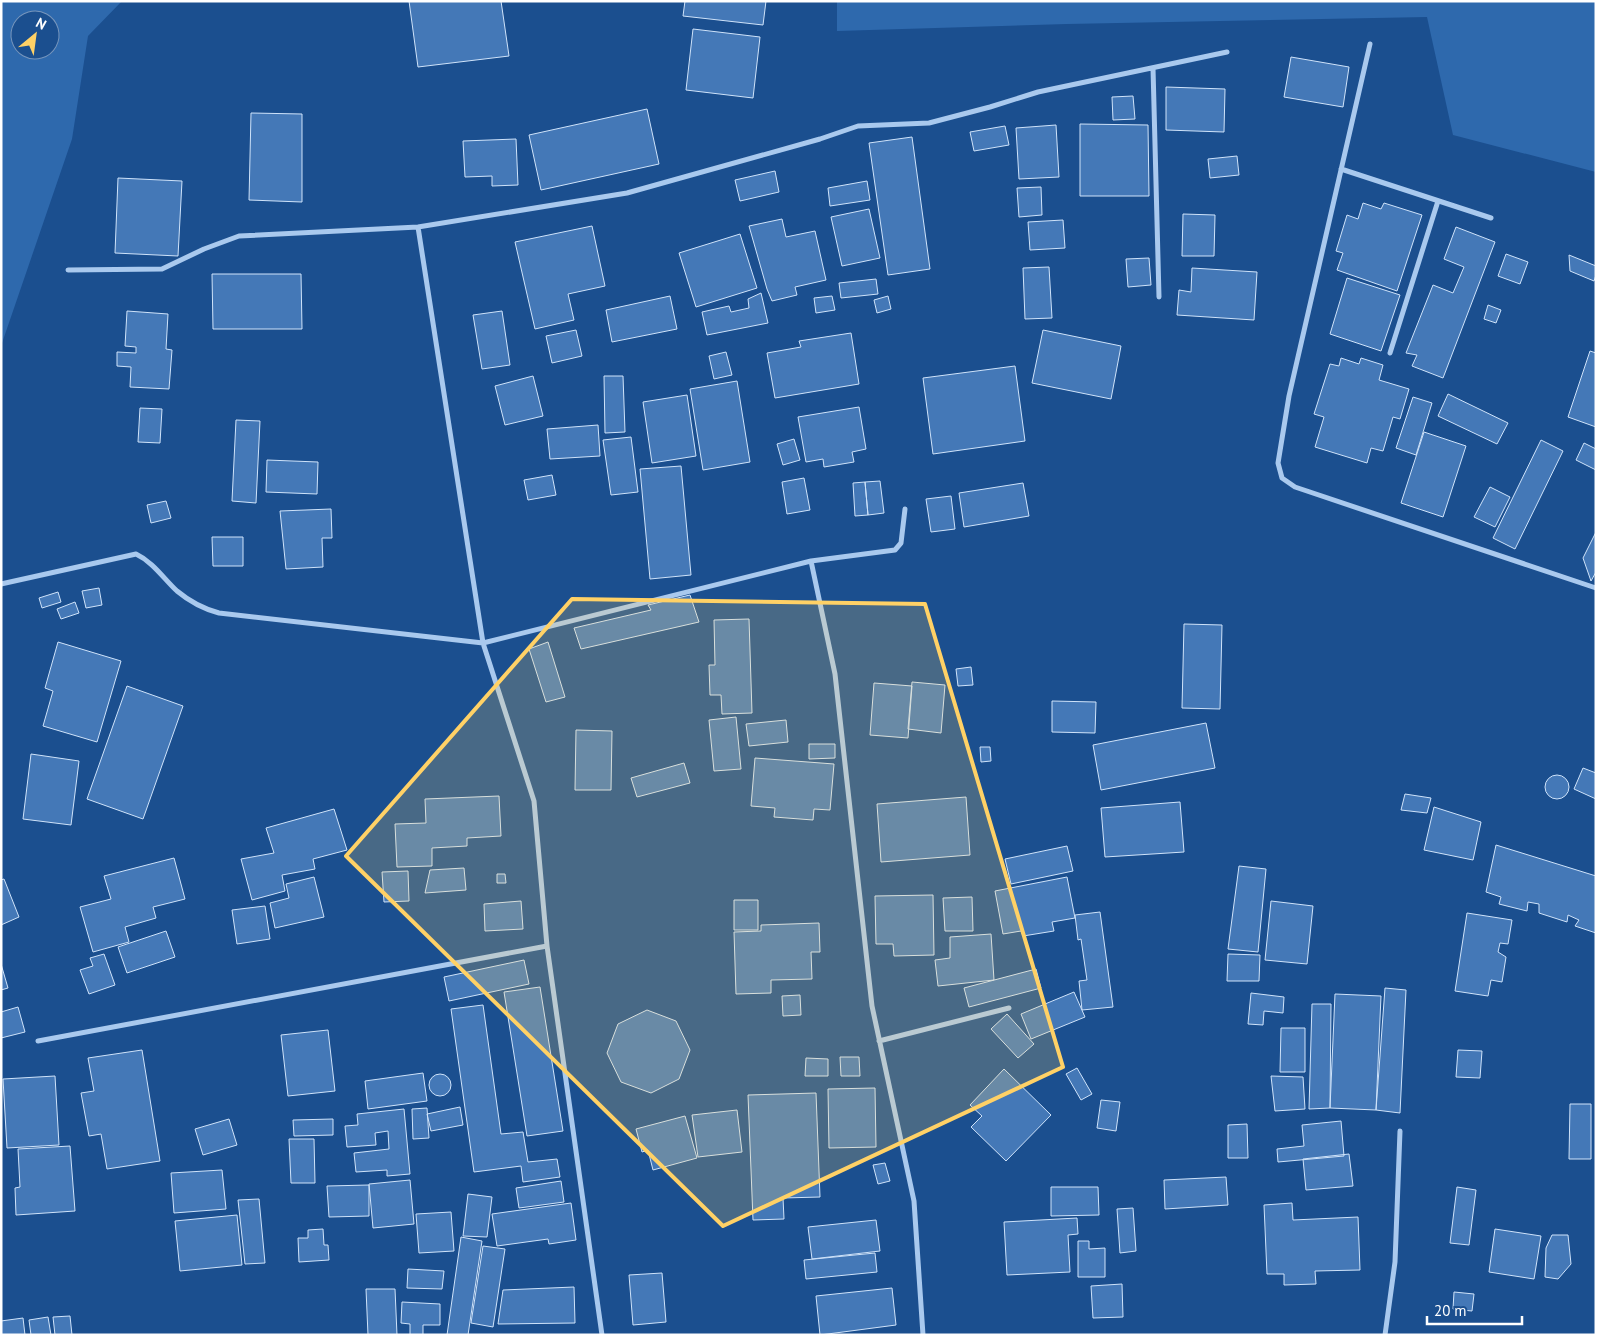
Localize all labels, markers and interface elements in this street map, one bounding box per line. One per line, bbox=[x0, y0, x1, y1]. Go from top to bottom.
north arrow bbox=[10, 10, 60, 60]
text: N bbox=[33, 14, 50, 34]
scale bar bbox=[1427, 1294, 1522, 1326]
text: 20 m bbox=[1434, 1301, 1467, 1320]

